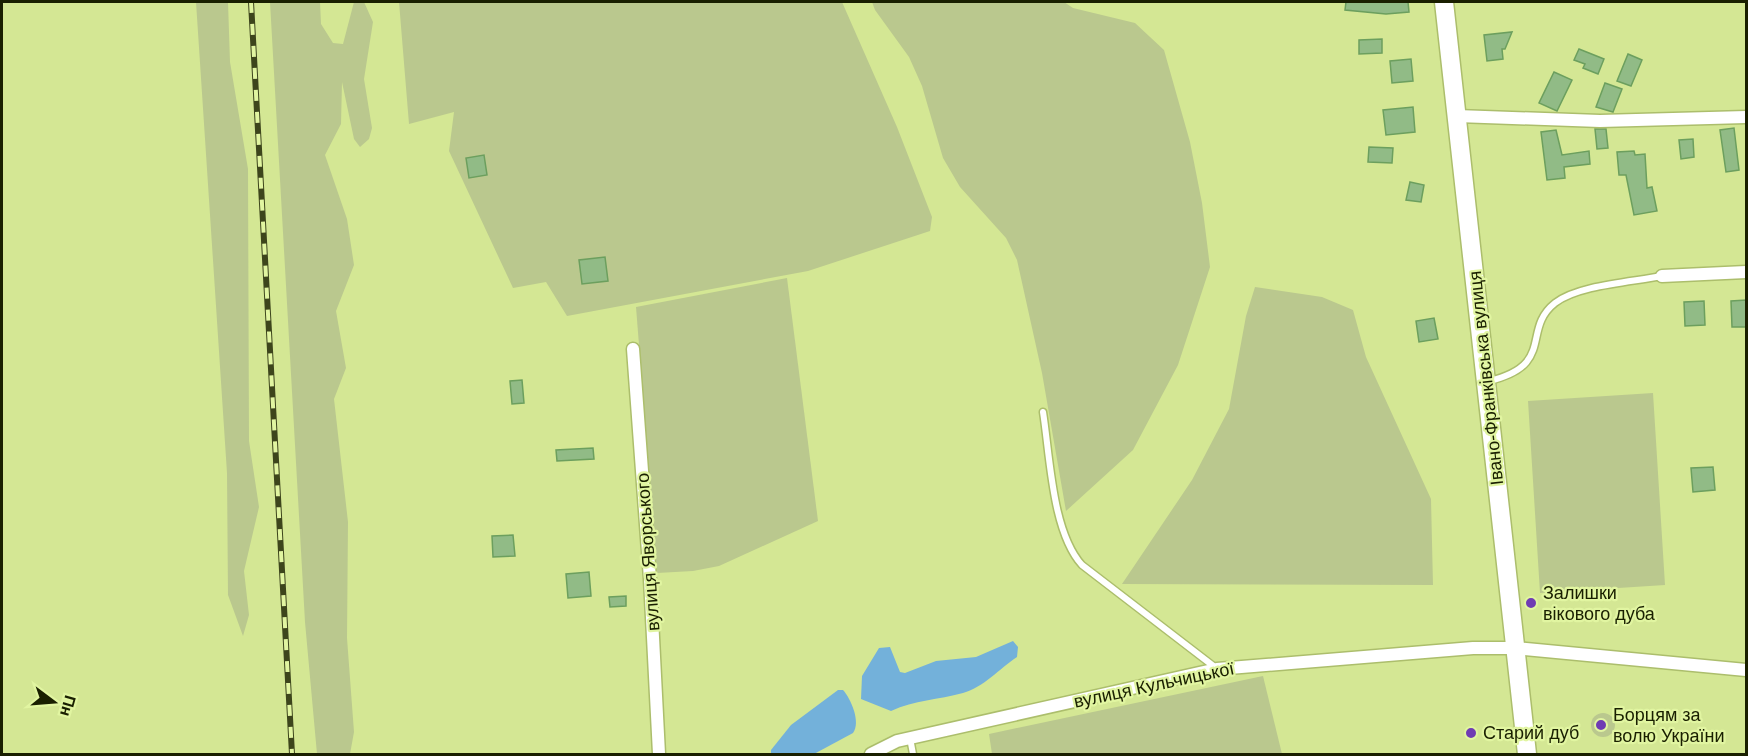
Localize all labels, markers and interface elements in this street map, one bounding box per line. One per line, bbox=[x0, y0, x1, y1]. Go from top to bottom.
street label: Івано-Франківська вулиця bbox=[1465, 270, 1507, 486]
street label: вулиця Яворського bbox=[632, 472, 664, 632]
place label: Залишки вікового дуба bbox=[1543, 583, 1656, 624]
marker: Залишки вікового дуба bbox=[1524, 596, 1538, 610]
street label: вулиця Кульчицької bbox=[1072, 658, 1236, 712]
north arrow bbox=[24, 672, 84, 732]
text: Пн bbox=[57, 693, 79, 719]
place label: Борцям за волю України bbox=[1613, 705, 1725, 746]
marker: Борцям за волю України bbox=[1594, 718, 1608, 732]
place label: Старий дуб bbox=[1483, 723, 1579, 743]
marker: Старий дуб bbox=[1464, 726, 1478, 740]

